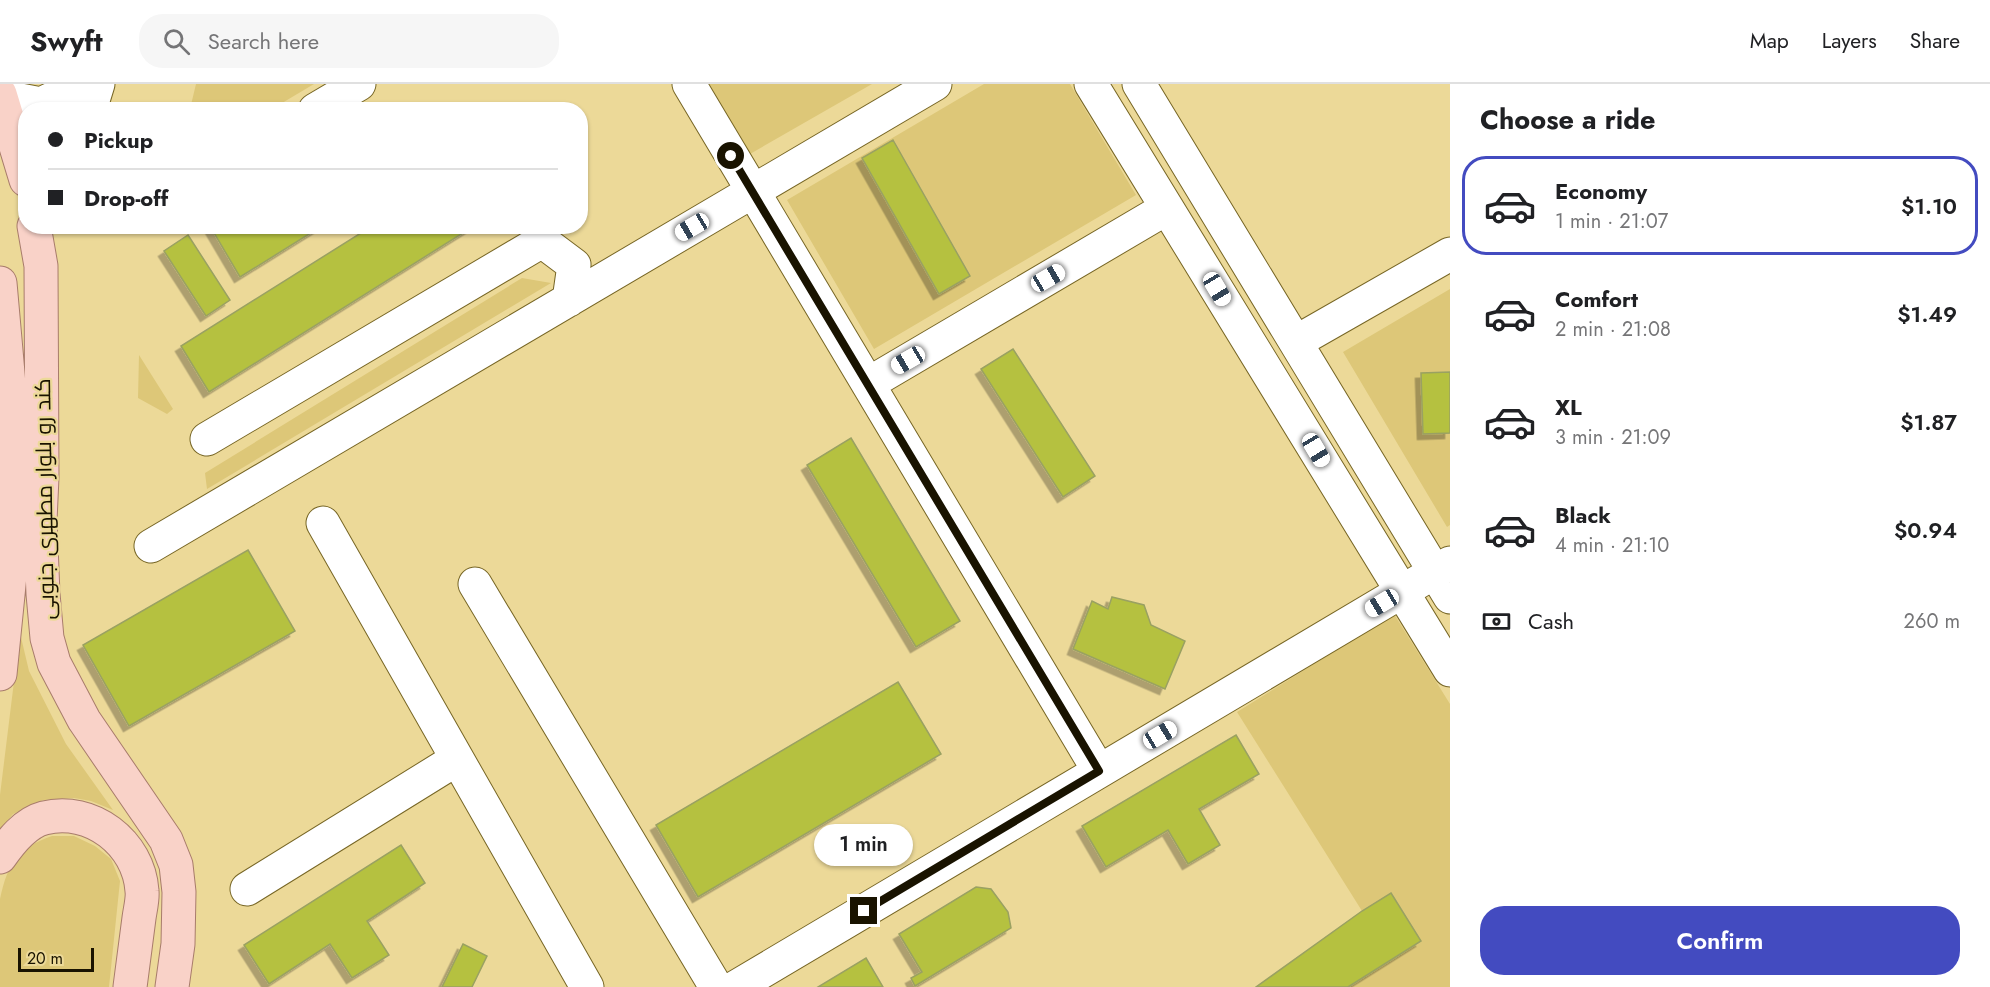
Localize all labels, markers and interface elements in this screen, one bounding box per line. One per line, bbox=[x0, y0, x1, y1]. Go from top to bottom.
search box bbox=[139, 14, 559, 68]
text: Swyft bbox=[30, 21, 103, 62]
icon: search bbox=[160, 25, 193, 58]
text: Search here bbox=[208, 25, 319, 57]
text: Map bbox=[1750, 26, 1789, 56]
text: Layers bbox=[1822, 26, 1877, 56]
text: Share bbox=[1910, 26, 1960, 56]
text: Choose a ride bbox=[1480, 100, 1655, 139]
text: Pickup bbox=[84, 124, 153, 156]
route start bbox=[717, 142, 744, 169]
text: Economy bbox=[1555, 175, 1647, 207]
icon: car bbox=[1483, 179, 1537, 233]
text: Drop-off bbox=[84, 182, 168, 214]
text: $1.10 bbox=[1901, 190, 1957, 222]
text: 1 min · 21:07 bbox=[1555, 207, 1668, 236]
car bbox=[672, 210, 712, 244]
car bbox=[1028, 261, 1068, 295]
car bbox=[1200, 269, 1234, 309]
text: Comfort bbox=[1555, 283, 1638, 315]
icon: car bbox=[1483, 287, 1537, 341]
text: $1.49 bbox=[1897, 298, 1957, 330]
text: 2 min · 21:08 bbox=[1555, 315, 1671, 344]
car bbox=[888, 343, 928, 377]
street label: کند رو بلوار مطهری جنوبی bbox=[26, 378, 62, 620]
text: XL bbox=[1555, 391, 1582, 423]
icon: car bbox=[1483, 395, 1537, 449]
text: $1.87 bbox=[1900, 406, 1957, 438]
text: 3 min · 21:09 bbox=[1555, 423, 1671, 452]
car bbox=[1299, 430, 1333, 470]
text: Black bbox=[1555, 499, 1611, 531]
icon: car bbox=[1483, 503, 1537, 557]
text: $0.94 bbox=[1894, 514, 1957, 546]
text: 4 min · 21:10 bbox=[1555, 531, 1669, 560]
car bbox=[1362, 586, 1402, 620]
icon: cash bbox=[1480, 605, 1513, 638]
text: Cash bbox=[1528, 605, 1574, 637]
text: 260 m bbox=[1904, 607, 1960, 636]
car bbox=[1140, 718, 1180, 752]
callout: 1 min bbox=[814, 824, 914, 866]
text: 1 min bbox=[839, 830, 888, 859]
route end bbox=[850, 897, 877, 924]
button: Confirm bbox=[1480, 906, 1960, 975]
scale bar bbox=[18, 945, 94, 972]
text: 20 m bbox=[27, 947, 63, 970]

